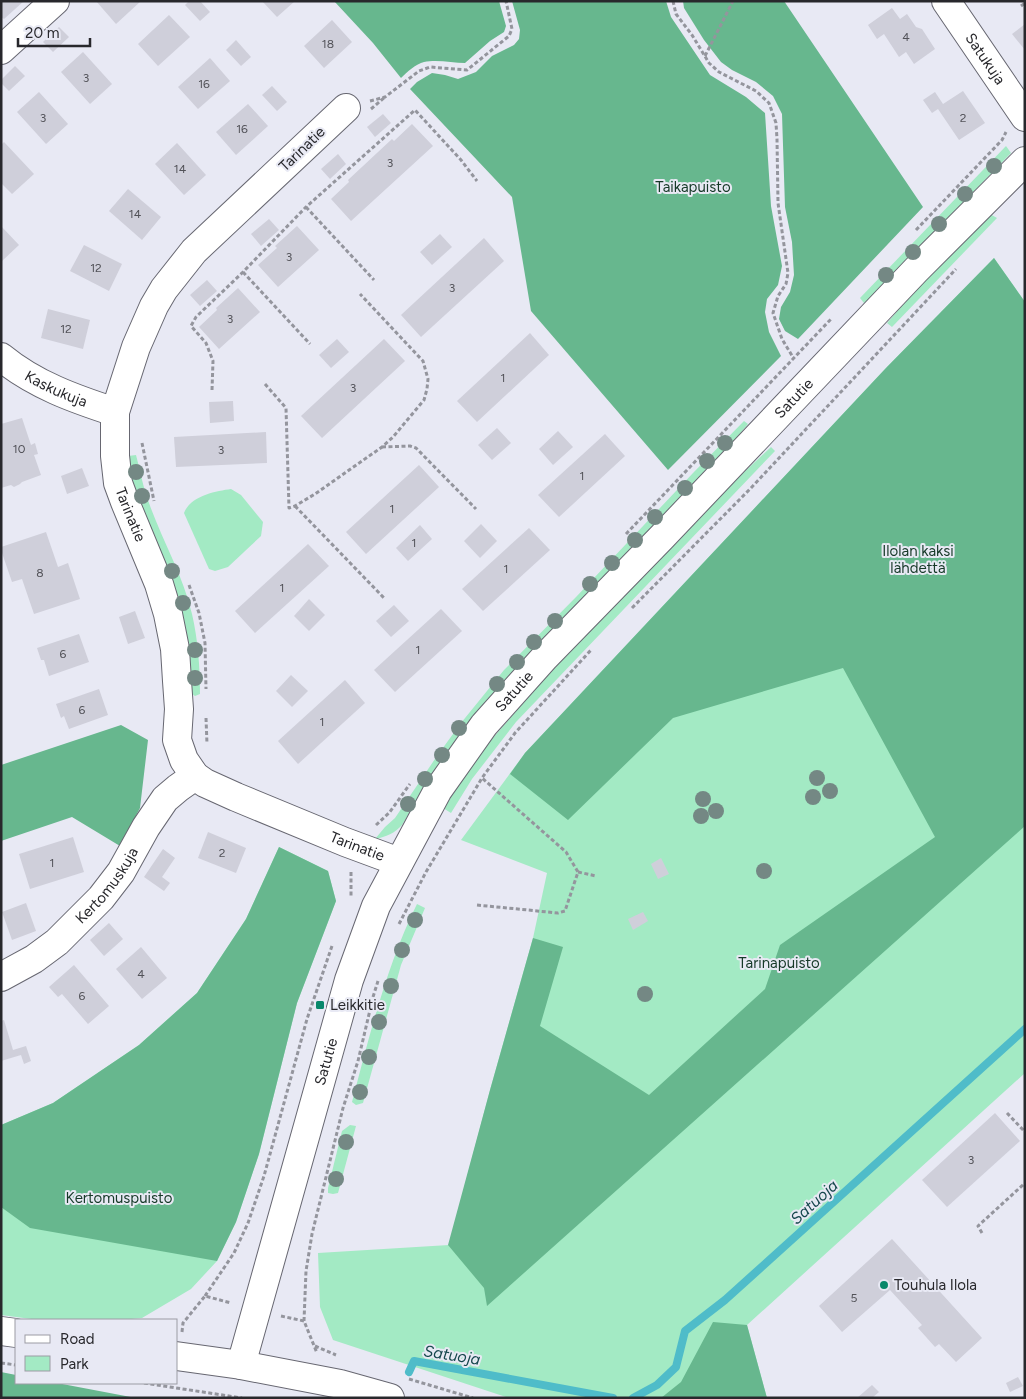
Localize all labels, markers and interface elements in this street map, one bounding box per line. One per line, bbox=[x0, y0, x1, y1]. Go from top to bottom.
scale bar bbox=[18, 15, 90, 47]
text: 20 m bbox=[25, 24, 59, 42]
house number: 4 bbox=[902, 30, 910, 44]
street label: Satukuja bbox=[962, 30, 1009, 88]
house number: 18 bbox=[322, 37, 334, 51]
house number: 3 bbox=[83, 71, 89, 85]
house number: 16 bbox=[198, 77, 210, 91]
house number: 3 bbox=[40, 111, 46, 125]
house number: 2 bbox=[960, 111, 966, 125]
house number: 16 bbox=[236, 122, 248, 136]
street label: Tarinatie bbox=[275, 123, 329, 175]
house number: 3 bbox=[387, 156, 393, 170]
house number: 14 bbox=[174, 162, 187, 176]
park label: Taikapuisto bbox=[655, 178, 731, 196]
house number: 14 bbox=[129, 207, 142, 221]
house number: 3 bbox=[286, 250, 292, 264]
house number: 12 bbox=[90, 261, 102, 275]
house number: 3 bbox=[449, 281, 455, 295]
house number: 3 bbox=[227, 312, 233, 326]
house number: 12 bbox=[60, 322, 72, 336]
street label: Kaskukuja bbox=[21, 367, 90, 411]
house number: 1 bbox=[501, 371, 505, 385]
street label: Satutie bbox=[771, 375, 817, 422]
house number: 3 bbox=[350, 381, 356, 395]
house number: 10 bbox=[13, 442, 26, 456]
house number: 3 bbox=[218, 443, 224, 457]
house number: 1 bbox=[580, 469, 584, 483]
street label: Tarinatie bbox=[111, 485, 149, 544]
house number: 1 bbox=[390, 502, 394, 516]
house number: 1 bbox=[412, 536, 416, 550]
park label: Ilolan kaksi lähdettä bbox=[882, 542, 954, 577]
house number: 1 bbox=[504, 562, 508, 576]
house number: 8 bbox=[36, 566, 44, 580]
house number: 1 bbox=[280, 581, 284, 595]
house number: 1 bbox=[416, 643, 420, 657]
house number: 6 bbox=[60, 647, 67, 661]
street label: Satutie bbox=[491, 667, 537, 715]
house number: 6 bbox=[79, 703, 86, 717]
house number: 1 bbox=[320, 715, 324, 729]
street label: Tarinatie bbox=[327, 828, 387, 865]
street label: Kertomuskuja bbox=[72, 844, 142, 927]
house number: 2 bbox=[219, 846, 225, 860]
house number: 1 bbox=[50, 856, 54, 870]
park label: Tarinapuisto bbox=[738, 954, 820, 972]
house number: 4 bbox=[137, 967, 145, 981]
house number: 6 bbox=[79, 989, 86, 1003]
place label: Leikkitie bbox=[330, 996, 385, 1014]
marker: Leikkitie bbox=[314, 999, 326, 1011]
street label: Satutie bbox=[311, 1036, 341, 1087]
house number: 3 bbox=[968, 1153, 974, 1167]
water label: Satuoja bbox=[786, 1176, 842, 1228]
park label: Kertomuspuisto bbox=[66, 1189, 173, 1207]
place label: Touhula Ilola bbox=[894, 1276, 977, 1294]
marker: Touhula Ilola bbox=[878, 1279, 890, 1291]
house number: 5 bbox=[851, 1291, 858, 1305]
legend bbox=[15, 1319, 178, 1384]
text: Road bbox=[60, 1330, 95, 1348]
water label: Satuoja bbox=[422, 1341, 482, 1369]
text: Park bbox=[60, 1355, 89, 1373]

